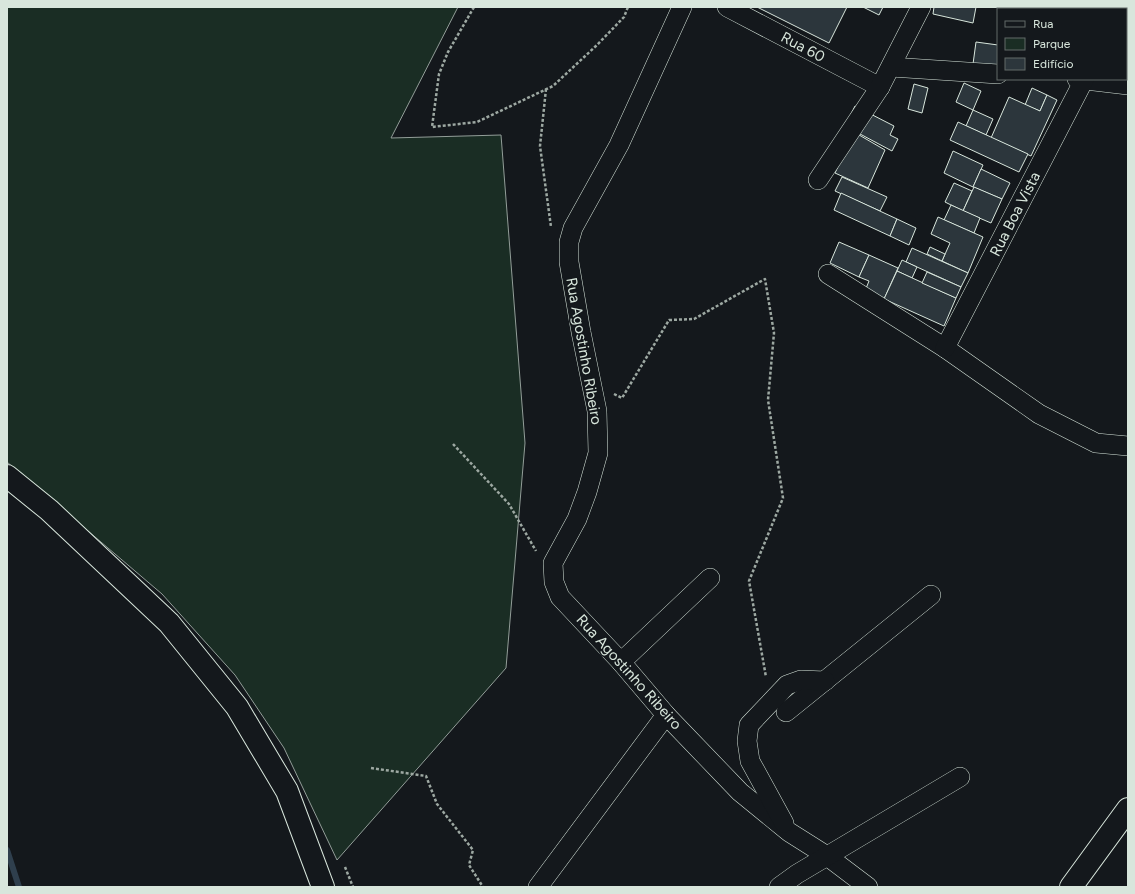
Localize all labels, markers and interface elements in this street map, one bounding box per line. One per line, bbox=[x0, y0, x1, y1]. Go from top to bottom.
legend bbox=[997, 8, 1127, 80]
text: Rua bbox=[1033, 17, 1053, 31]
street label: Rua 60 bbox=[778, 28, 828, 66]
text: Parque bbox=[1033, 37, 1071, 51]
text: Edifício bbox=[1033, 57, 1073, 71]
street label: Rua Boa Vista bbox=[986, 169, 1044, 259]
street label: Rua Agostinho Ribeiro bbox=[562, 276, 606, 426]
street label: Rua Agostinho Ribeiro bbox=[572, 611, 686, 734]

